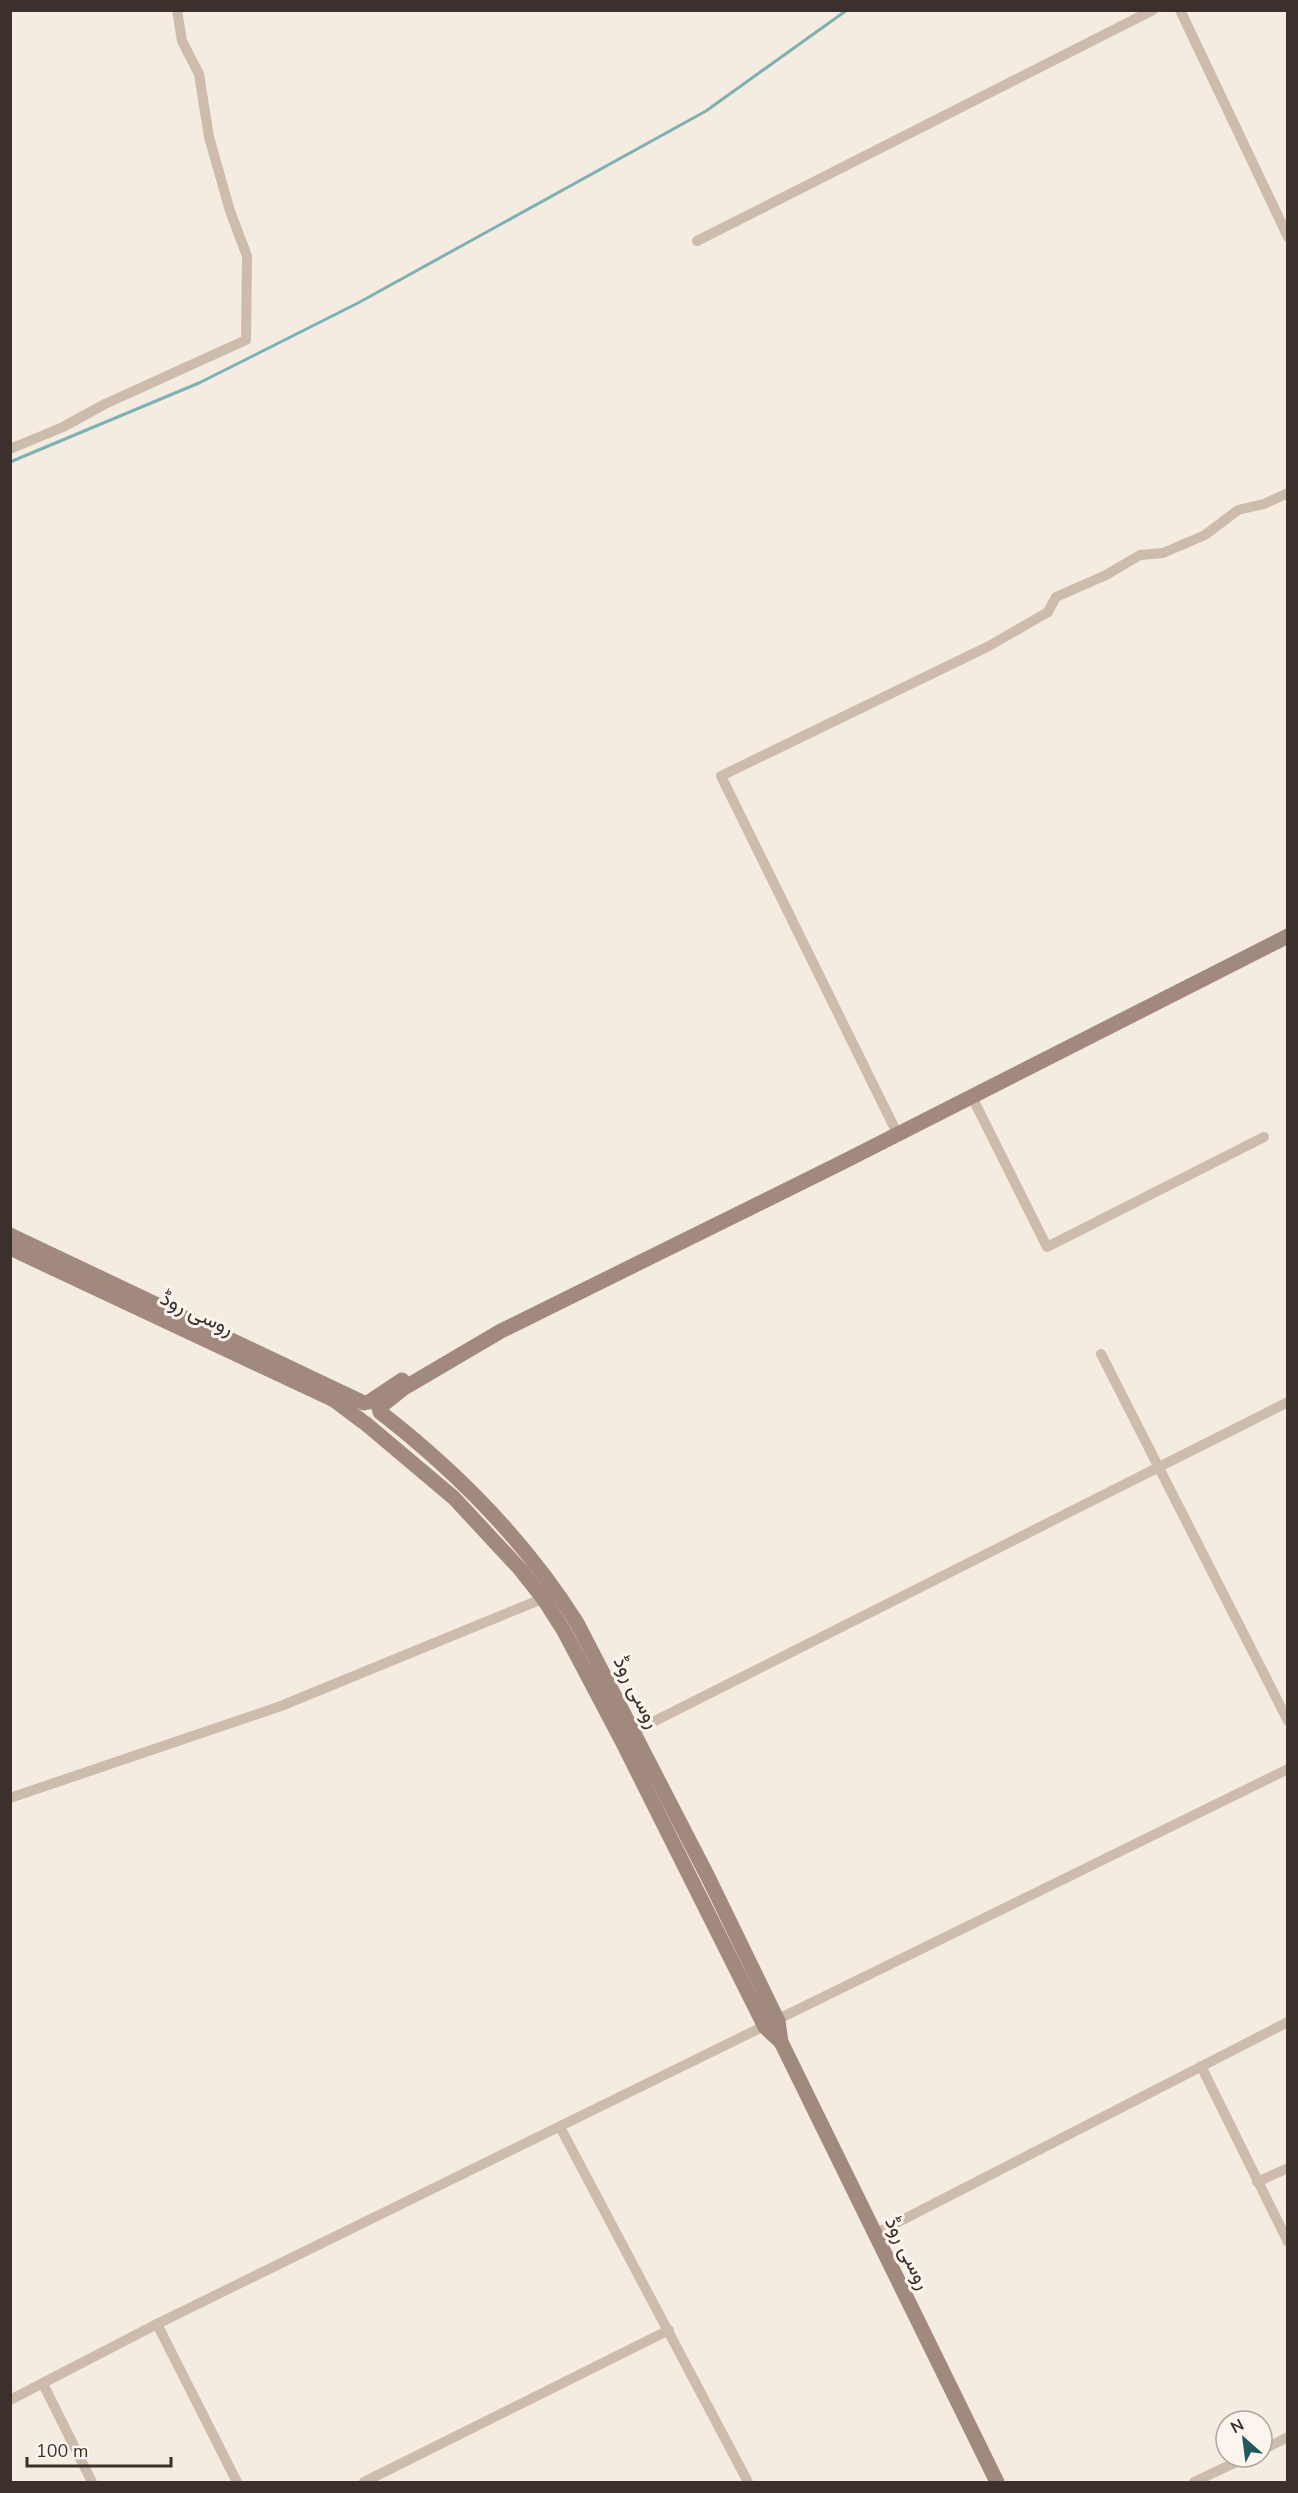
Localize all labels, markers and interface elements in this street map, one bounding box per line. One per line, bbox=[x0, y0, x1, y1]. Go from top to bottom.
street label: روسی روڈ bbox=[156, 1284, 238, 1342]
street label: روسی روڈ bbox=[607, 1651, 667, 1733]
street label: روسی روڈ bbox=[878, 2212, 938, 2294]
north arrow bbox=[1214, 2409, 1274, 2469]
text: N bbox=[1227, 2414, 1248, 2439]
scale bar bbox=[27, 2430, 171, 2468]
text: 100 m bbox=[36, 2439, 88, 2463]

